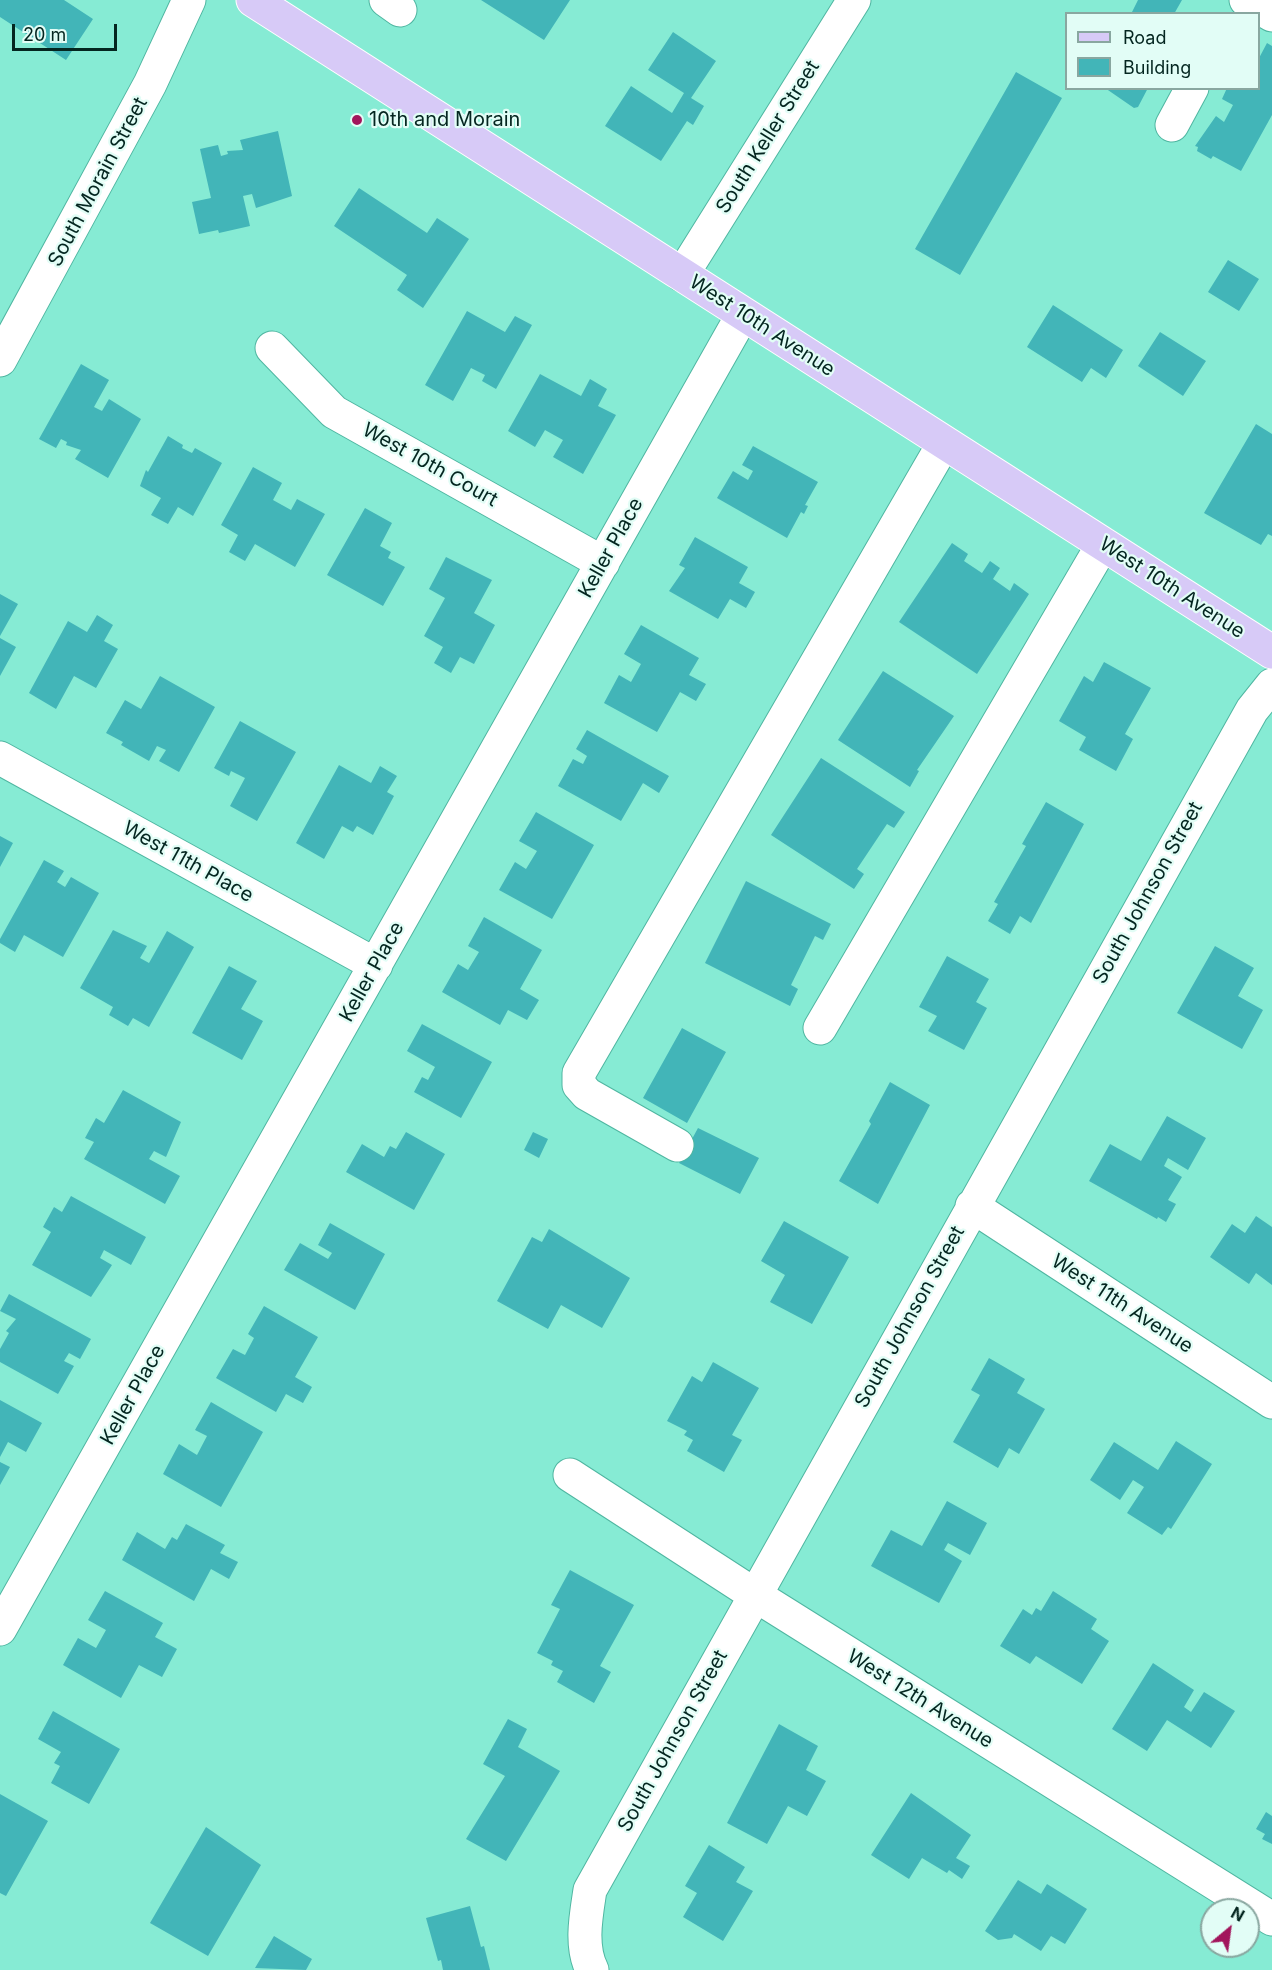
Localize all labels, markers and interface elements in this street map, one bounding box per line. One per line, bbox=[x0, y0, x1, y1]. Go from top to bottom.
scale bar bbox=[15, 12, 120, 50]
legend bbox=[1065, 12, 1260, 90]
text: 20 m bbox=[23, 24, 66, 45]
text: Road bbox=[1123, 27, 1166, 48]
street label: South Keller Street bbox=[711, 56, 825, 218]
text: Building bbox=[1123, 57, 1191, 78]
street label: South Morain Street bbox=[43, 93, 153, 271]
place label: 10th and Morain bbox=[369, 108, 520, 132]
marker: 10th and Morain bbox=[350, 113, 364, 127]
street label: West 10th Avenue bbox=[685, 270, 839, 382]
street label: West 10th Court bbox=[358, 418, 502, 512]
street label: Keller Place bbox=[574, 494, 648, 602]
street label: West 10th Avenue bbox=[1095, 532, 1249, 644]
street label: South Johnson Street bbox=[1088, 798, 1208, 988]
street label: West 11th Place bbox=[119, 816, 257, 908]
street label: Keller Place bbox=[335, 918, 409, 1026]
street label: South Johnson Street bbox=[850, 1222, 970, 1412]
street label: West 11th Avenue bbox=[1047, 1249, 1197, 1359]
street label: Keller Place bbox=[96, 1341, 170, 1449]
street label: West 12th Avenue bbox=[843, 1644, 997, 1754]
street label: South Johnson Street bbox=[613, 1646, 733, 1836]
north arrow bbox=[1200, 1898, 1260, 1958]
text: N bbox=[1228, 1902, 1248, 1926]

